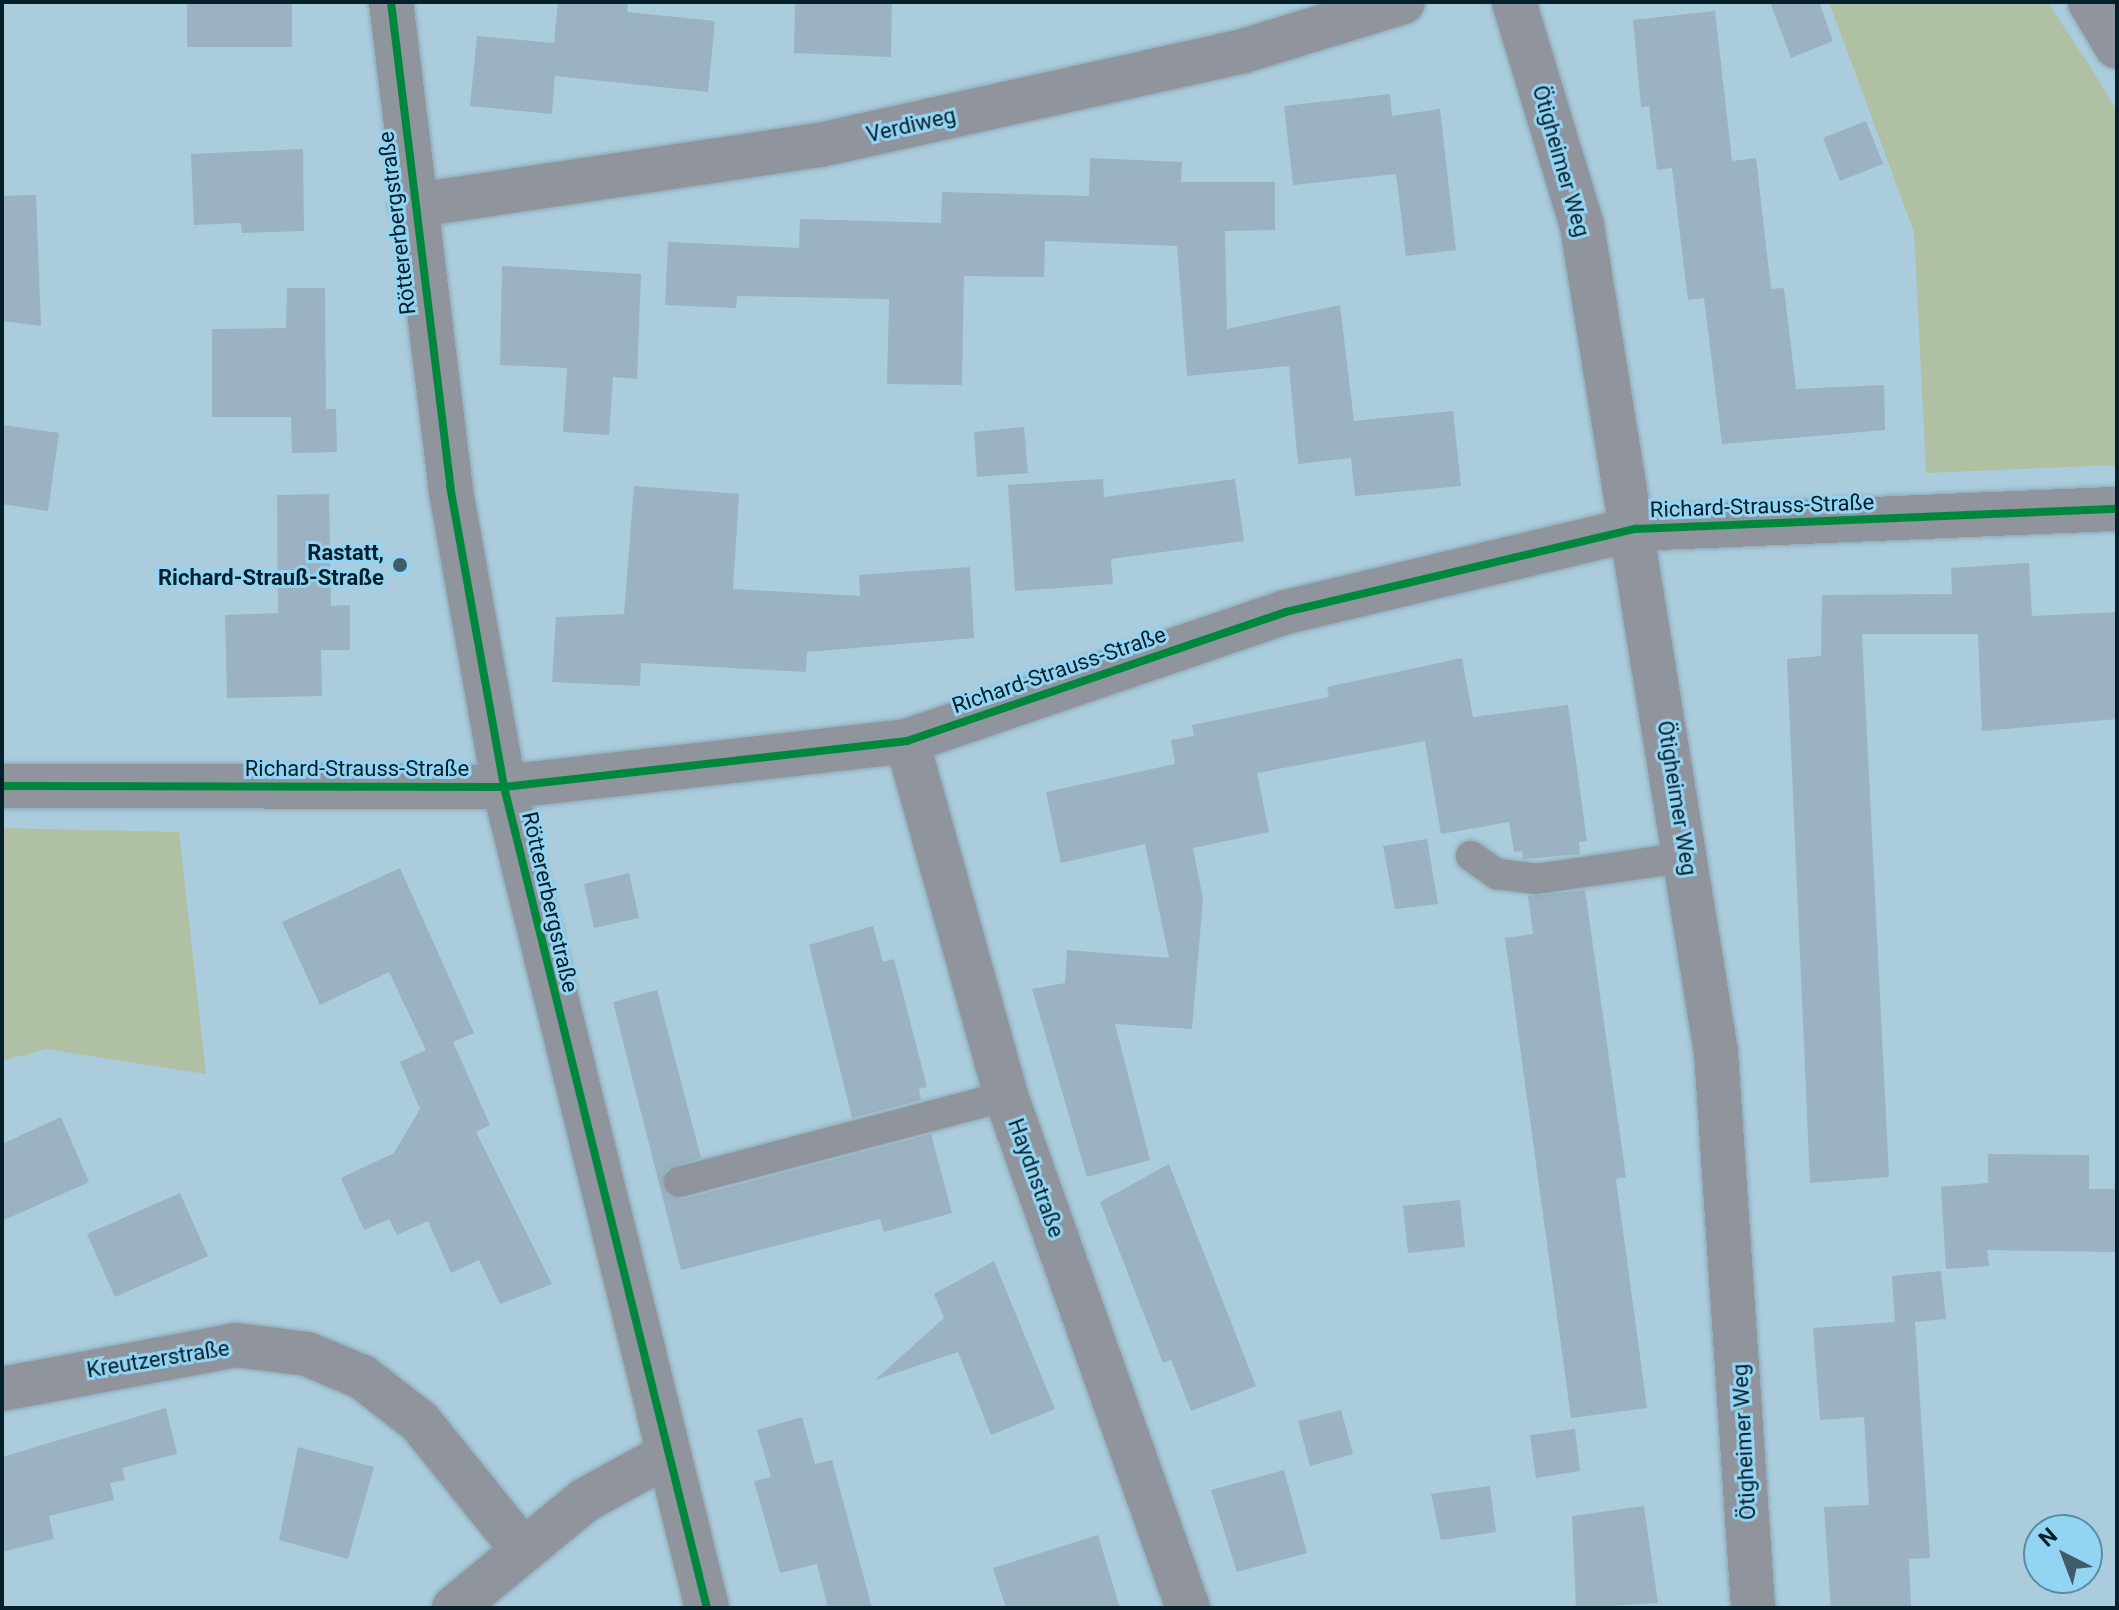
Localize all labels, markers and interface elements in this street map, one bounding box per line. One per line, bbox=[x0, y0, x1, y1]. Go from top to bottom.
street label: Ötigheimer Weg bbox=[1527, 82, 1595, 240]
street label: Verdiweg bbox=[864, 102, 958, 148]
street label: Röttererbergstraße bbox=[373, 130, 421, 316]
street label: Richard-Strauss-Straße bbox=[1649, 489, 1875, 523]
place label: Rastatt, Richard-Strauß-Straße bbox=[158, 539, 384, 590]
marker: Rastatt, Richard-Strauß-Straße bbox=[391, 556, 409, 574]
street label: Richard-Strauss-Straße bbox=[949, 621, 1169, 719]
street label: Ötigheimer Weg bbox=[1652, 719, 1702, 877]
street label: Richard-Strauss-Straße bbox=[245, 756, 469, 782]
street label: Röttererbergstraße bbox=[516, 809, 584, 995]
street label: Haydnstraße bbox=[1002, 1115, 1070, 1241]
street label: Kreutzerstraße bbox=[85, 1335, 231, 1383]
street label: Ötigheimer Weg bbox=[1727, 1363, 1761, 1521]
north arrow bbox=[2023, 1514, 2103, 1594]
text: N bbox=[2034, 1523, 2062, 1552]

